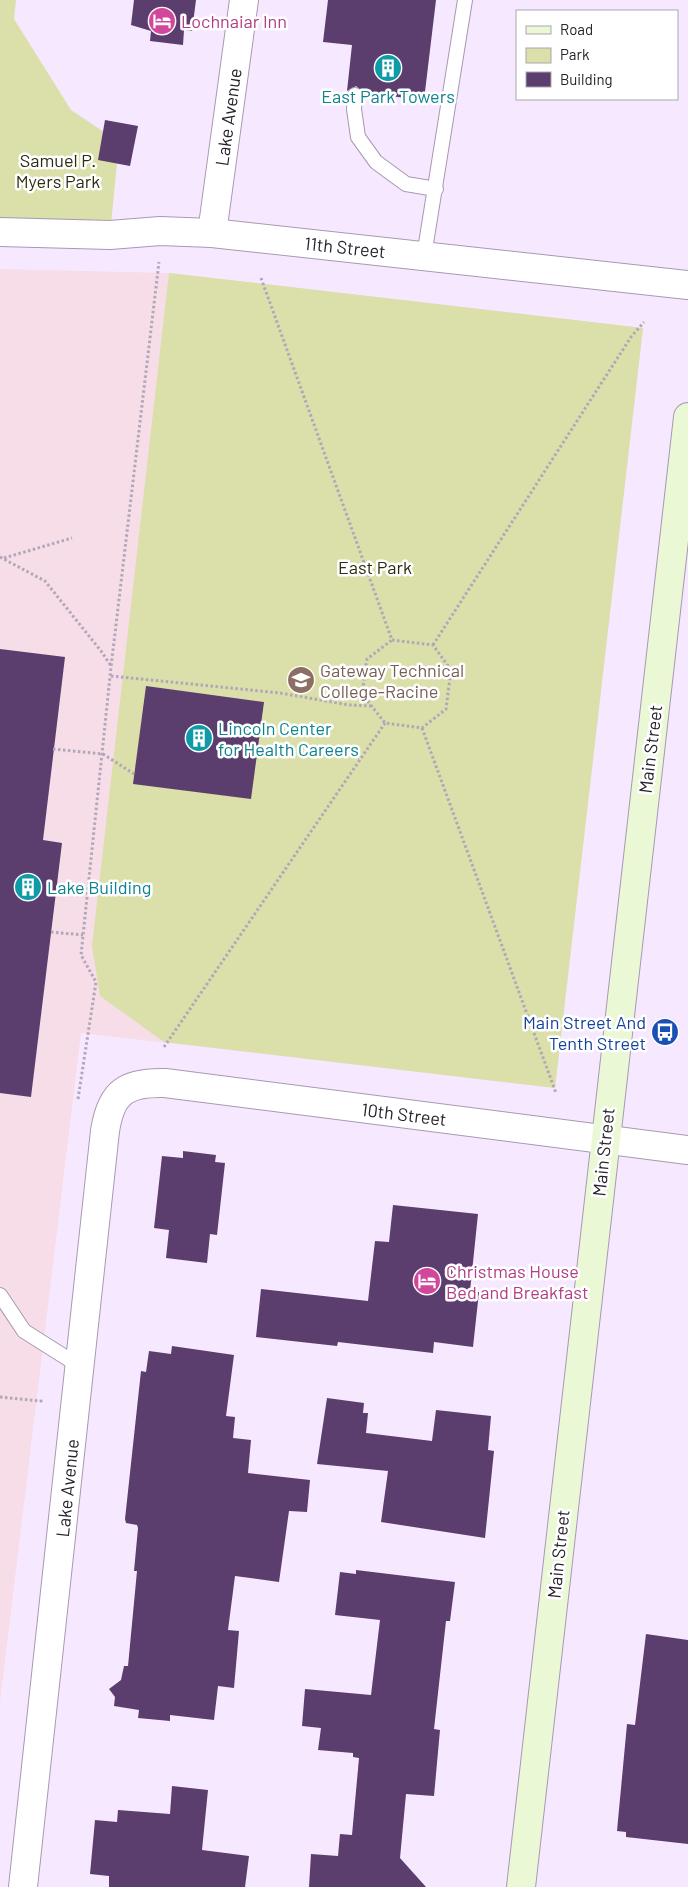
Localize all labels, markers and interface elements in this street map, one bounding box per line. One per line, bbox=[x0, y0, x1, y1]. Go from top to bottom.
hotel icon: Lochnaiar Inn bbox=[147, 6, 177, 36]
place label: Lochnaiar Inn bbox=[181, 10, 287, 32]
legend bbox=[516, 10, 678, 100]
text: Road bbox=[560, 20, 593, 38]
text: Park bbox=[560, 45, 590, 63]
building icon: East Park Towers bbox=[373, 53, 403, 83]
street label: Lake Avenue bbox=[210, 67, 246, 167]
text: Building bbox=[560, 70, 613, 88]
place label: East Park Towers bbox=[321, 85, 455, 107]
park label: Samuel P. Myers Park bbox=[16, 149, 100, 192]
street label: 11th Street bbox=[303, 232, 387, 262]
park label: East Park bbox=[338, 556, 412, 578]
place label: Gateway Technical College-Racine bbox=[320, 659, 464, 702]
school or university icon: Gateway Technical College-Racine bbox=[286, 665, 316, 695]
street label: Main Street bbox=[634, 703, 666, 795]
place label: Lincoln Center for Health Careers bbox=[218, 717, 359, 760]
building icon: Lincoln Center for Health Careers bbox=[184, 723, 214, 753]
building icon: Lake Building bbox=[13, 872, 43, 902]
place label: Lake Building bbox=[47, 876, 151, 898]
place label: Main Street And Tenth Street bbox=[523, 1011, 646, 1054]
bus stop icon: Main Street And Tenth Street bbox=[650, 1017, 680, 1047]
street label: 10th Street bbox=[360, 1098, 448, 1130]
street label: Main Street bbox=[587, 1107, 619, 1197]
place label: Christmas House Bed and Breakfast bbox=[446, 1260, 588, 1303]
hotel icon: Christmas House Bed and Breakfast bbox=[412, 1266, 442, 1296]
street label: Lake Avenue bbox=[51, 1438, 83, 1538]
street label: Main Street bbox=[542, 1509, 574, 1599]

